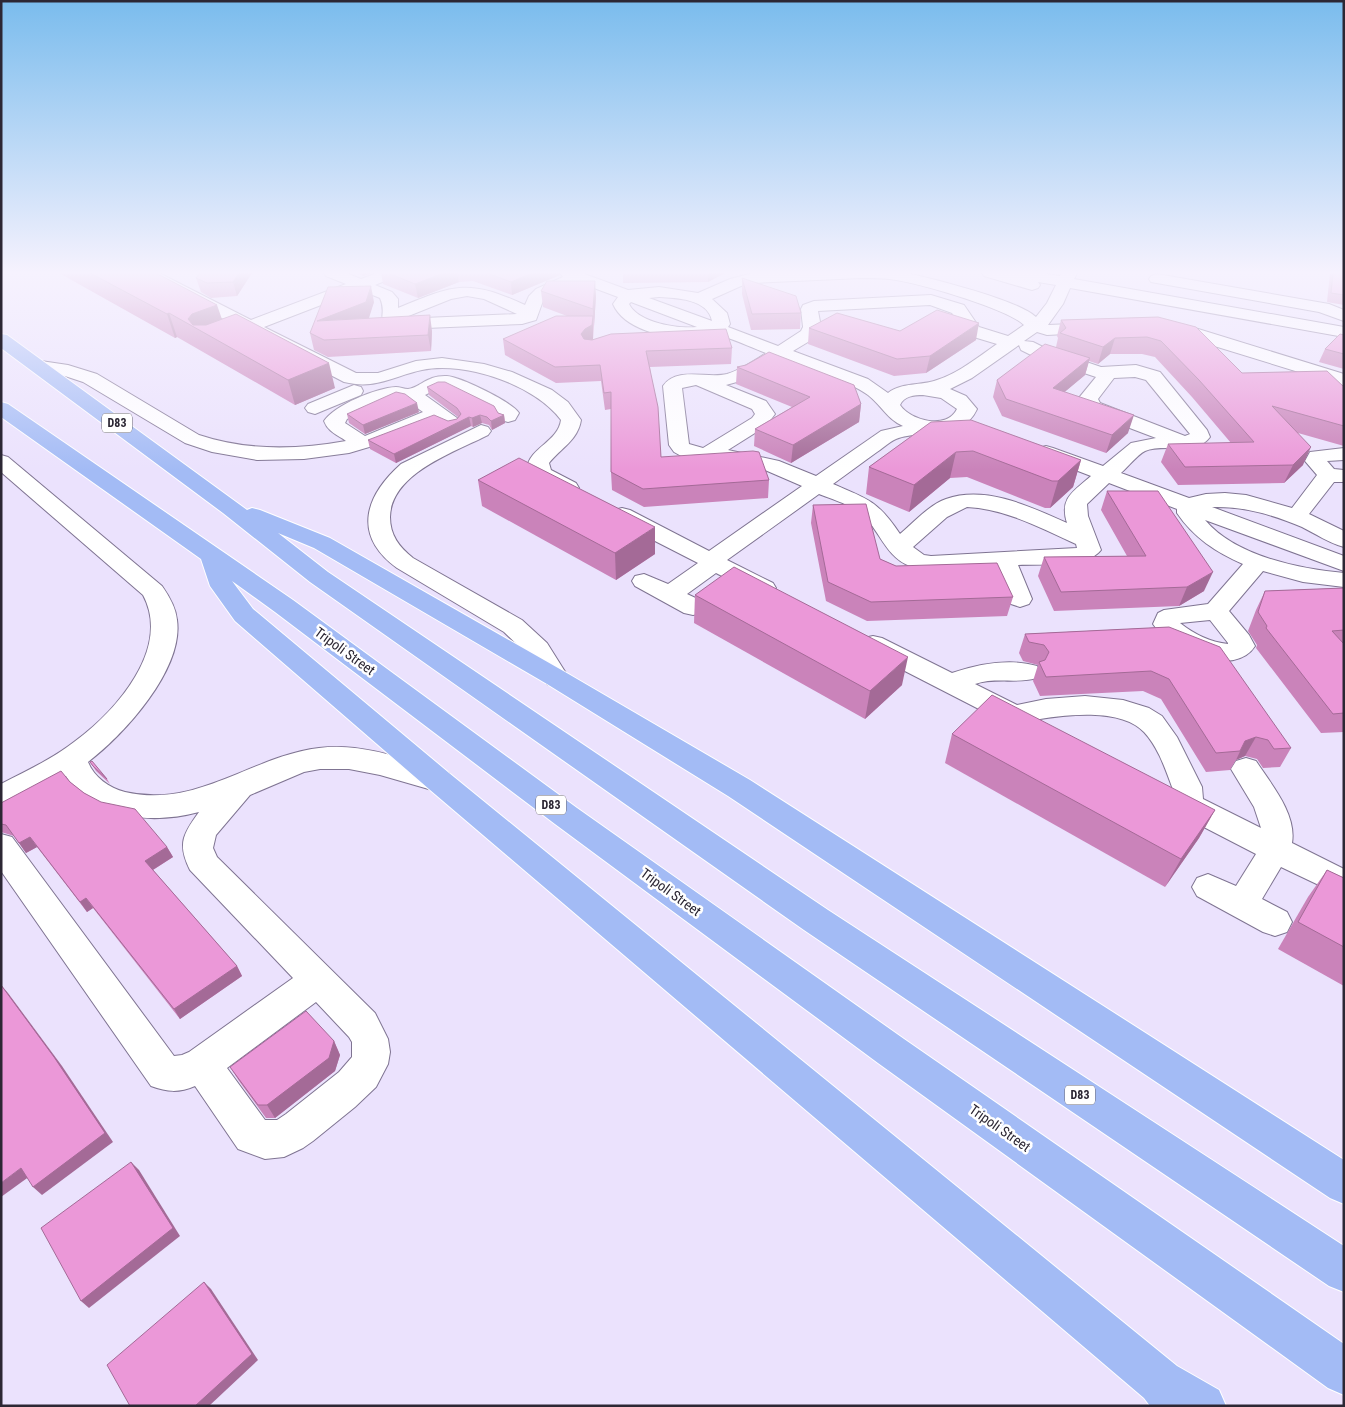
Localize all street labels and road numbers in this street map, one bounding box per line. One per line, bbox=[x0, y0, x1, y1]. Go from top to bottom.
road number: D83 bbox=[102, 413, 132, 432]
street label: Tripoli Street bbox=[312, 624, 378, 678]
road number: D83 bbox=[536, 796, 566, 814]
street label: Tripoli Street bbox=[638, 865, 704, 919]
road number: D83 bbox=[1065, 1086, 1095, 1104]
street label: Tripoli Street bbox=[966, 1101, 1034, 1155]

